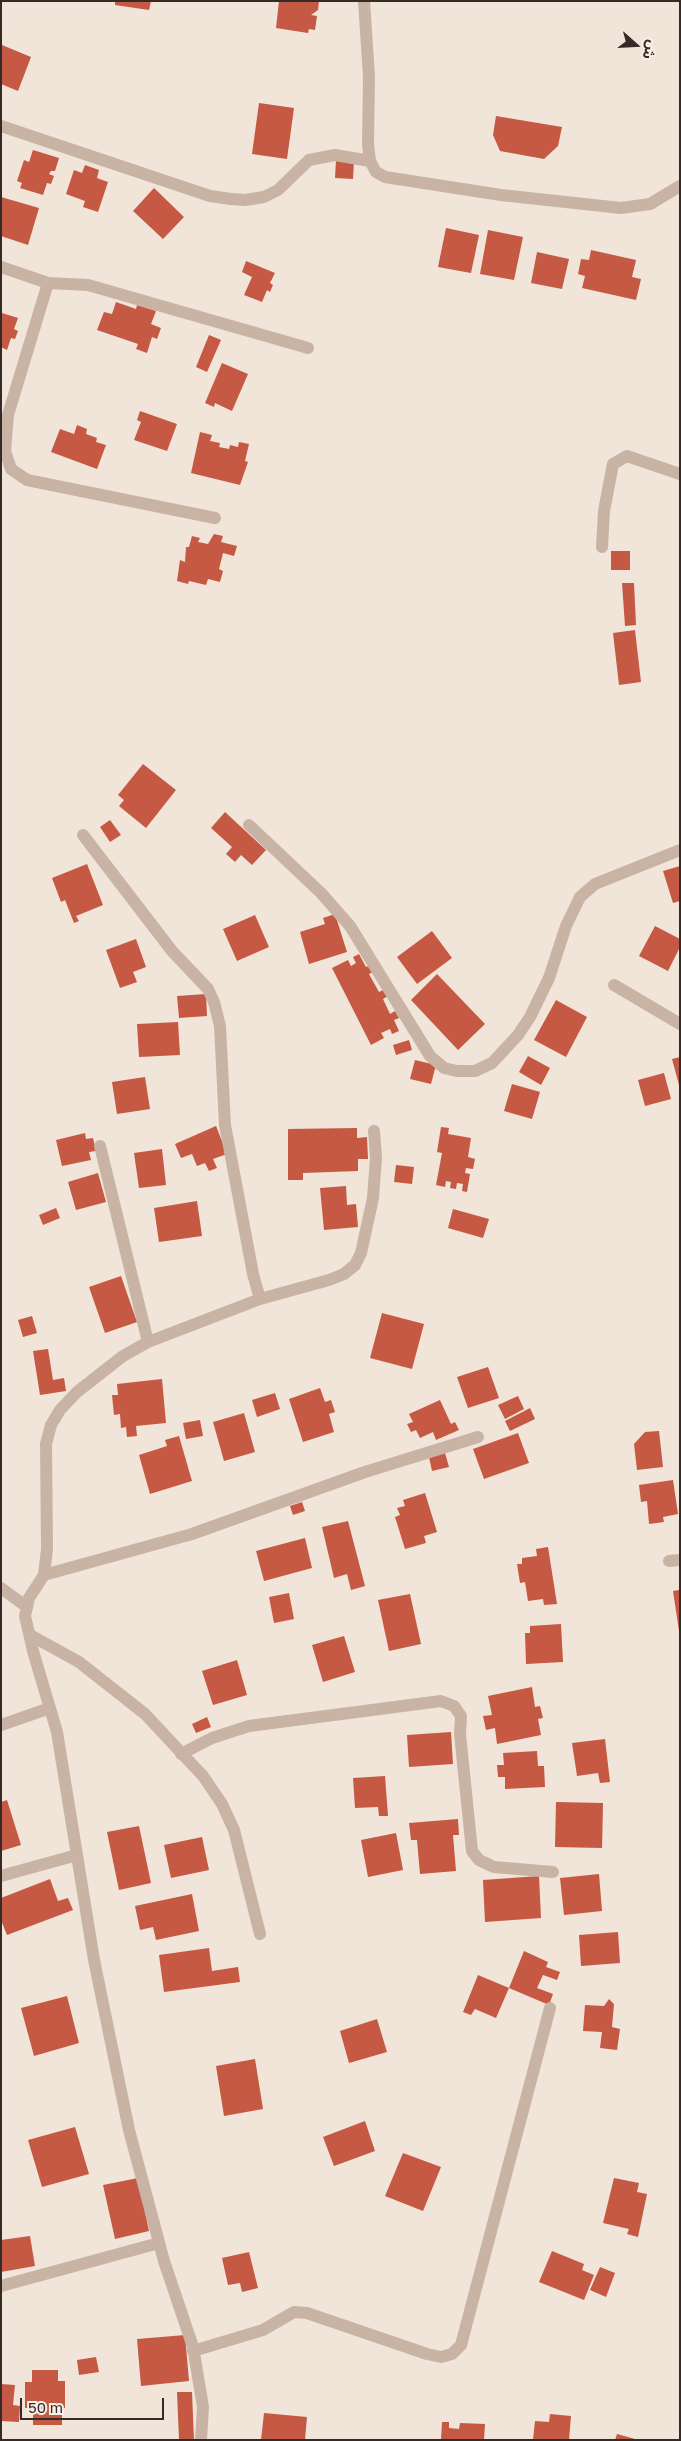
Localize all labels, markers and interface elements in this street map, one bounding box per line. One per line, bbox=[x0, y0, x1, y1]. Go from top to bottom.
north arrow bbox=[611, 20, 661, 70]
text: ش bbox=[639, 38, 662, 62]
scale bar bbox=[22, 2388, 166, 2420]
text: 50 m bbox=[28, 2398, 63, 2416]

